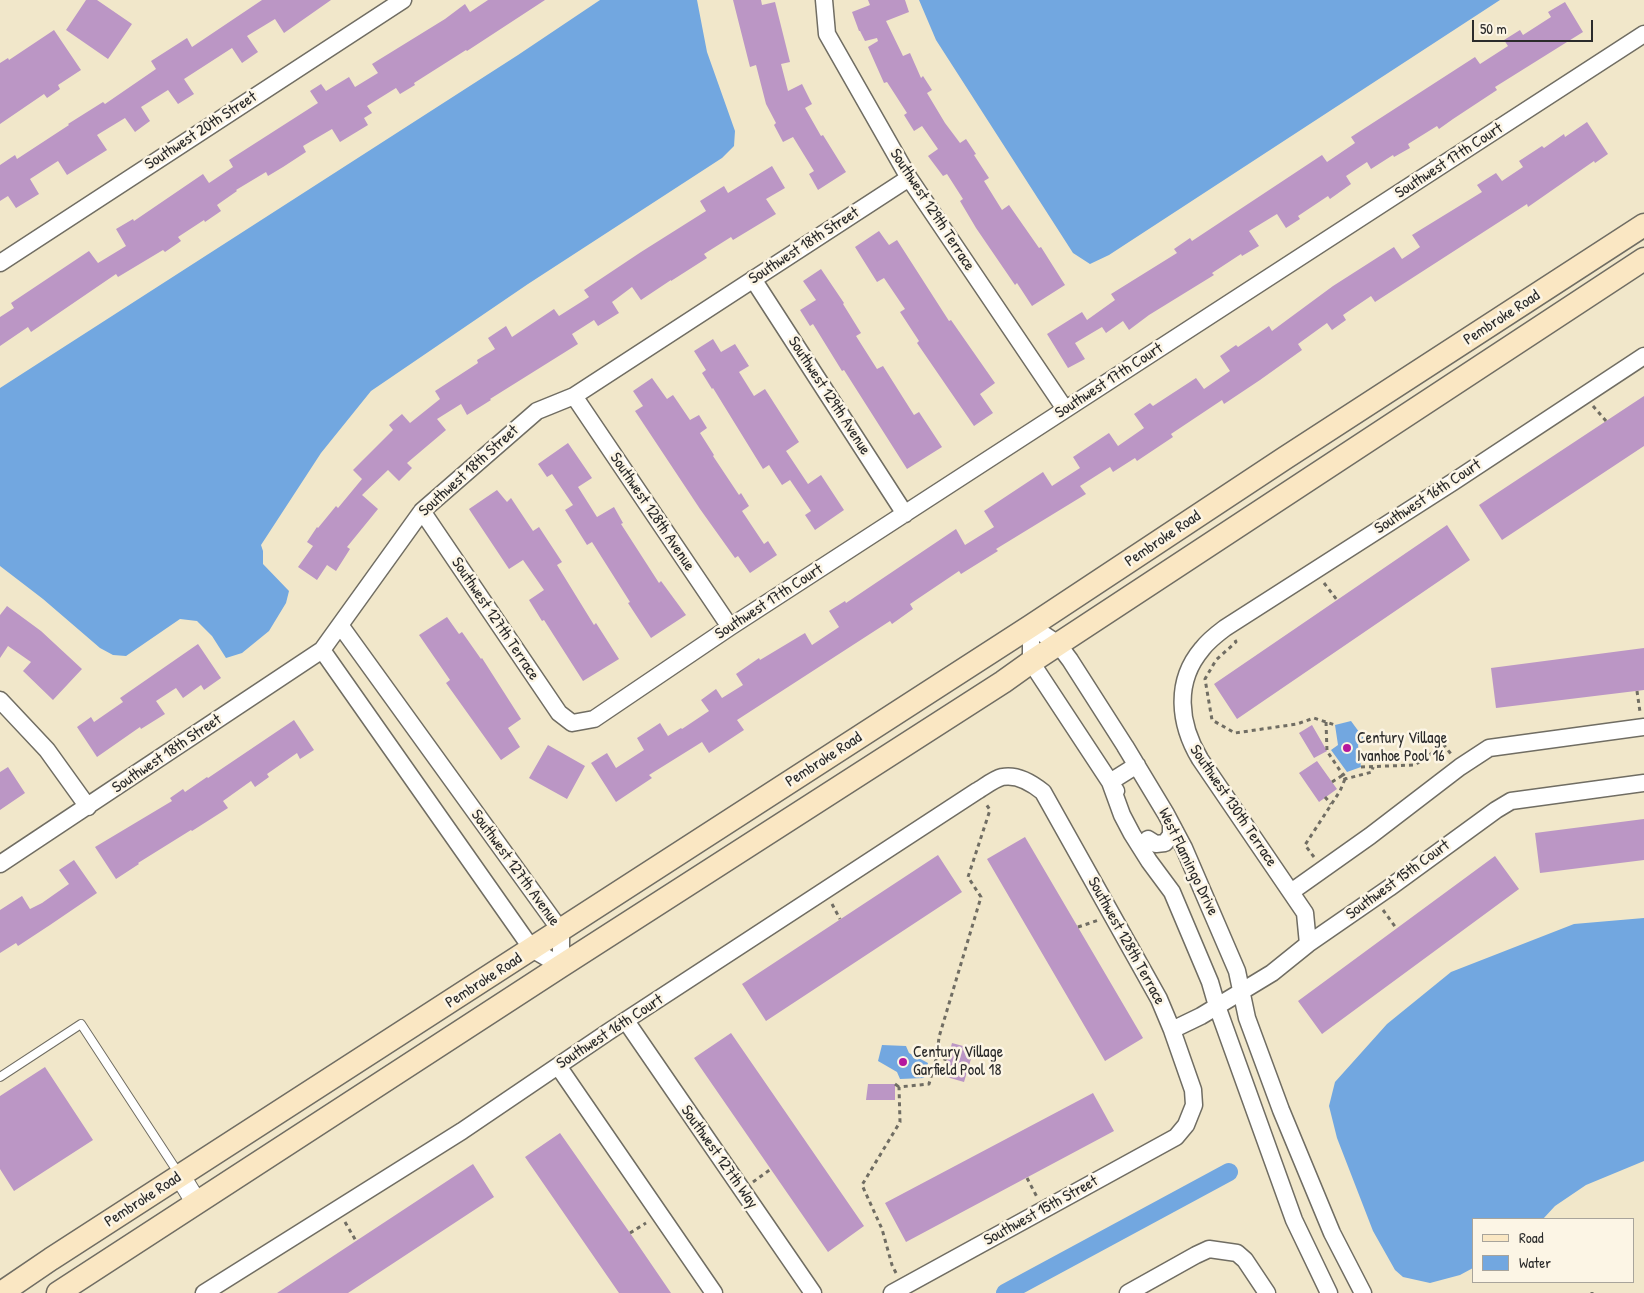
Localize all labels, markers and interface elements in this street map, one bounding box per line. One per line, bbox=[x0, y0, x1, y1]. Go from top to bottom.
scale bar bbox=[1474, 10, 1595, 42]
text: 50 m bbox=[1480, 18, 1507, 39]
street label: Southwest 20th Street bbox=[142, 88, 260, 174]
street label: Southwest 17th Court bbox=[1392, 119, 1506, 203]
street label: Southwest 129th Terrace bbox=[885, 145, 979, 275]
street label: Southwest 18th Street bbox=[745, 203, 863, 289]
street label: Pembroke Road bbox=[1460, 286, 1544, 350]
street label: Southwest 129th Avenue bbox=[784, 333, 874, 459]
street label: Southwest 17th Court bbox=[1052, 339, 1166, 423]
street label: Southwest 18th Street bbox=[415, 421, 523, 521]
street label: Southwest 128th Avenue bbox=[605, 449, 699, 575]
street label: Southwest 16th Court bbox=[1371, 455, 1485, 539]
street label: Pembroke Road bbox=[1122, 507, 1204, 571]
street label: Southwest 127th Terrace bbox=[447, 554, 543, 684]
street label: Southwest 17th Court bbox=[712, 560, 826, 644]
street label: Southwest 18th Street bbox=[109, 710, 225, 798]
street label: Pembroke Road bbox=[782, 728, 866, 792]
place label: Century Village Ivanhoe Pool 16 bbox=[1357, 729, 1447, 767]
street label: Southwest 130th Terrace bbox=[1185, 742, 1281, 870]
marker: Century Village Ivanhoe Pool 16 bbox=[1341, 742, 1353, 754]
street label: West Flamingo Drive bbox=[1154, 805, 1222, 919]
street label: Southwest 127th Avenue bbox=[466, 806, 564, 930]
street label: Southwest 15th Court bbox=[1342, 836, 1454, 924]
street label: Southwest 128th Terrace bbox=[1083, 874, 1169, 1008]
street label: Pembroke Road bbox=[442, 949, 526, 1013]
street label: Southwest 16th Court bbox=[553, 990, 667, 1074]
place label: Century Village Garfield Pool 18 bbox=[913, 1043, 1003, 1081]
marker: Century Village Garfield Pool 18 bbox=[897, 1056, 909, 1068]
street label: Southwest 127th Way bbox=[676, 1102, 762, 1212]
street label: Pembroke Road bbox=[101, 1168, 185, 1232]
street label: Southwest 15th Street bbox=[981, 1172, 1101, 1250]
legend bbox=[1472, 1218, 1634, 1283]
text: Road bbox=[1519, 1227, 1544, 1248]
text: Water bbox=[1519, 1252, 1551, 1273]

